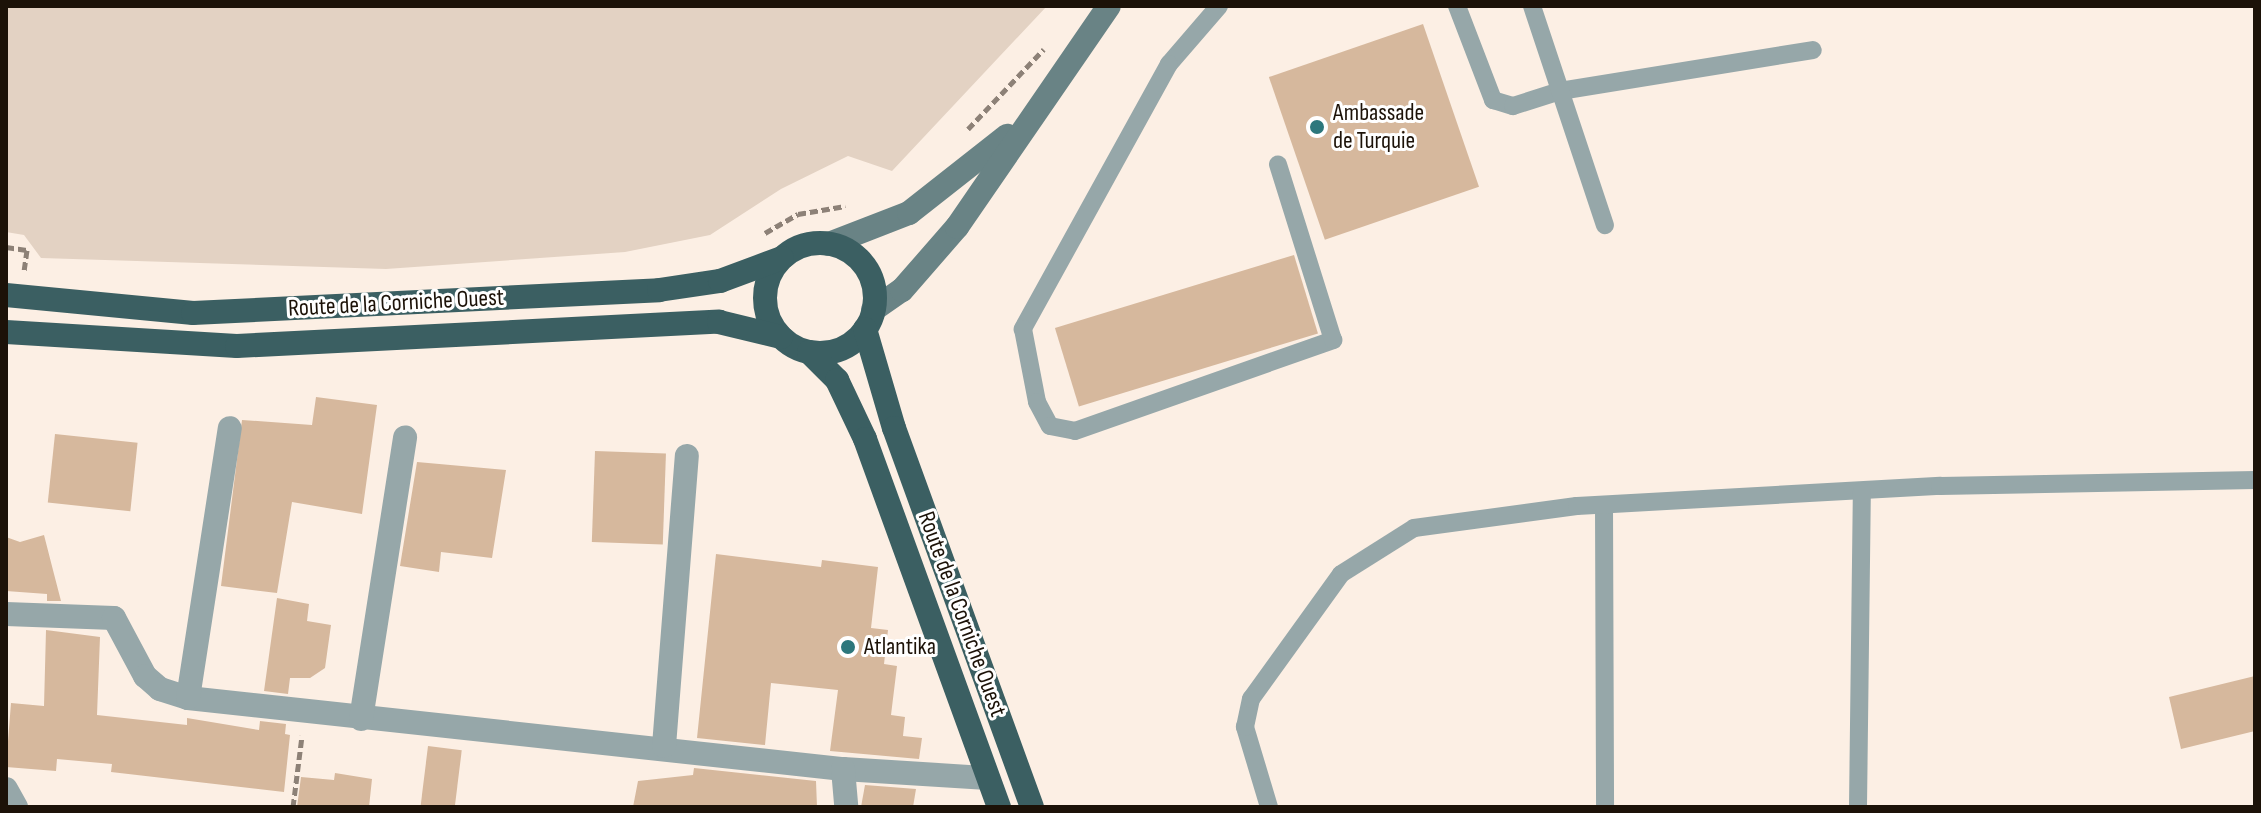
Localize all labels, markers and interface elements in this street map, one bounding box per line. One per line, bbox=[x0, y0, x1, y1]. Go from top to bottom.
place label: Ambassade de Turquie bbox=[1333, 99, 1424, 155]
marker: Ambassade de Turquie bbox=[1308, 118, 1326, 136]
street label: Route de la Corniche Ouest bbox=[287, 283, 505, 323]
street label: Route de la Corniche Ouest bbox=[912, 508, 1012, 720]
place label: Atlantika bbox=[864, 633, 936, 661]
marker: Atlantika bbox=[839, 638, 857, 656]

